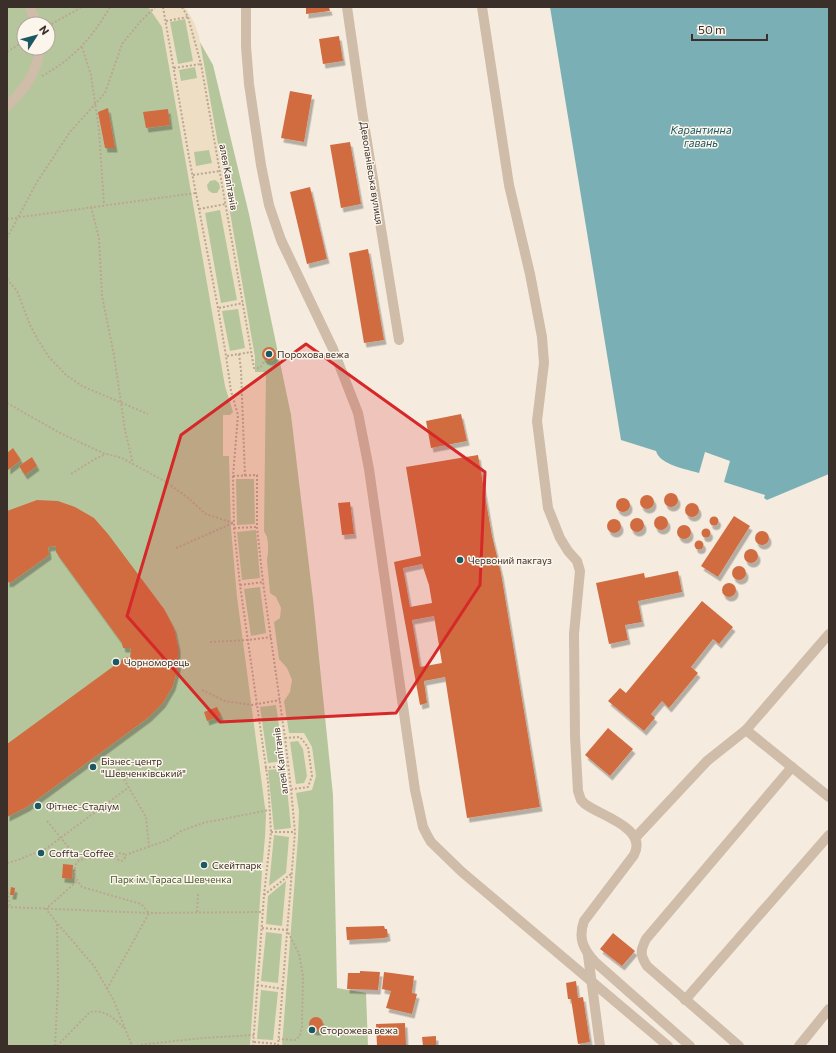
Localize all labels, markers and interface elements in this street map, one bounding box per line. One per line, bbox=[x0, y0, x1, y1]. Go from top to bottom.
north arrow bbox=[16, 16, 56, 56]
scale bar bbox=[692, 16, 767, 42]
text: 50 m bbox=[698, 22, 726, 36]
text: N bbox=[37, 23, 52, 37]
street label: Деволанівська вулиця bbox=[358, 121, 386, 225]
water label: Карантинна гавань bbox=[670, 123, 732, 149]
street label: алея Капітанів bbox=[217, 143, 241, 211]
place label: Порохова вежа bbox=[277, 348, 349, 360]
marker: Порохова вежа bbox=[264, 349, 274, 359]
place label: Червоний пакгауз bbox=[468, 554, 552, 566]
marker: Червоний пакгауз bbox=[455, 555, 465, 565]
place label: Чорноморець bbox=[124, 656, 189, 668]
marker: Чорноморець bbox=[111, 657, 121, 667]
street label: алея Капітанів bbox=[270, 727, 290, 795]
place label: Бізнес-центр "Шевченківський" bbox=[101, 755, 186, 779]
marker: Бізнес-центр "Шевченківський" bbox=[88, 762, 98, 772]
place label: Фітнес-Стадіум bbox=[46, 800, 119, 812]
marker: Фітнес-Стадіум bbox=[33, 801, 43, 811]
place label: Coffta-Coffee bbox=[49, 847, 114, 859]
marker: Coffta-Coffee bbox=[36, 848, 46, 858]
place label: Скейтпарк bbox=[212, 859, 262, 871]
marker: Скейтпарк bbox=[199, 860, 209, 870]
park label: Парк ім. Тараса Шевченка bbox=[110, 873, 232, 885]
place label: Сторожева вежа bbox=[320, 1024, 398, 1036]
marker: Сторожева вежа bbox=[307, 1025, 317, 1035]

